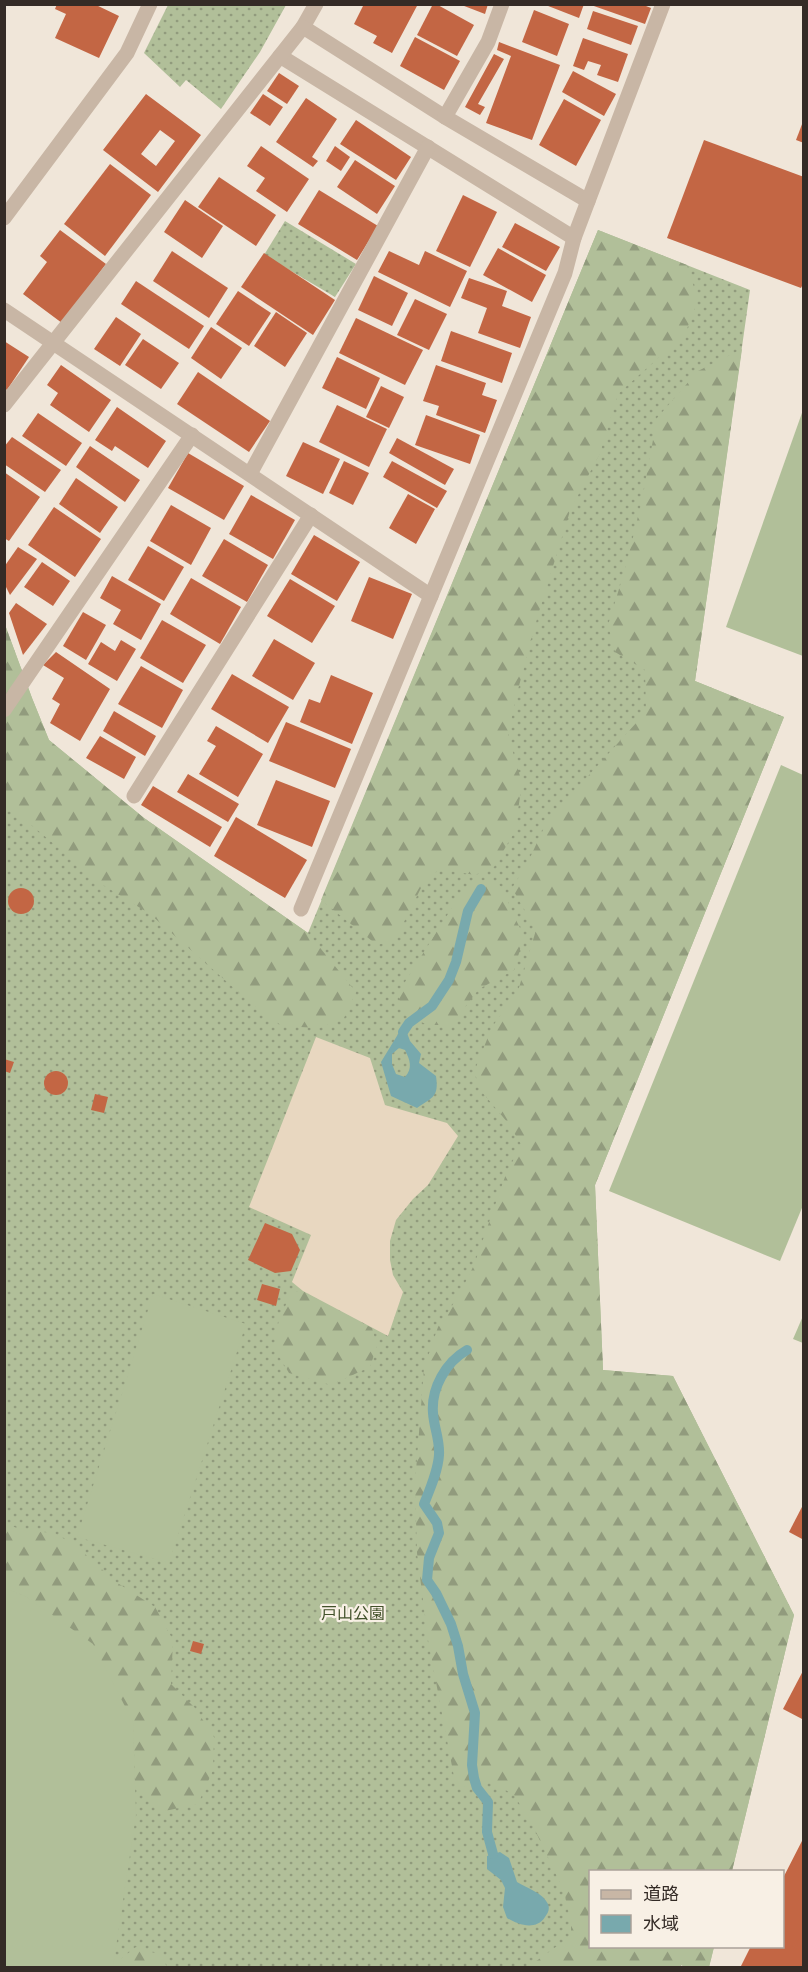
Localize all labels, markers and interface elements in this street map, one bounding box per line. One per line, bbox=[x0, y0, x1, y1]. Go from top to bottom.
park label: 戸山公園 bbox=[321, 1605, 385, 1622]
legend bbox=[589, 1870, 784, 1948]
text: 道路 bbox=[643, 1884, 679, 1904]
text: 水域 bbox=[643, 1914, 679, 1934]

